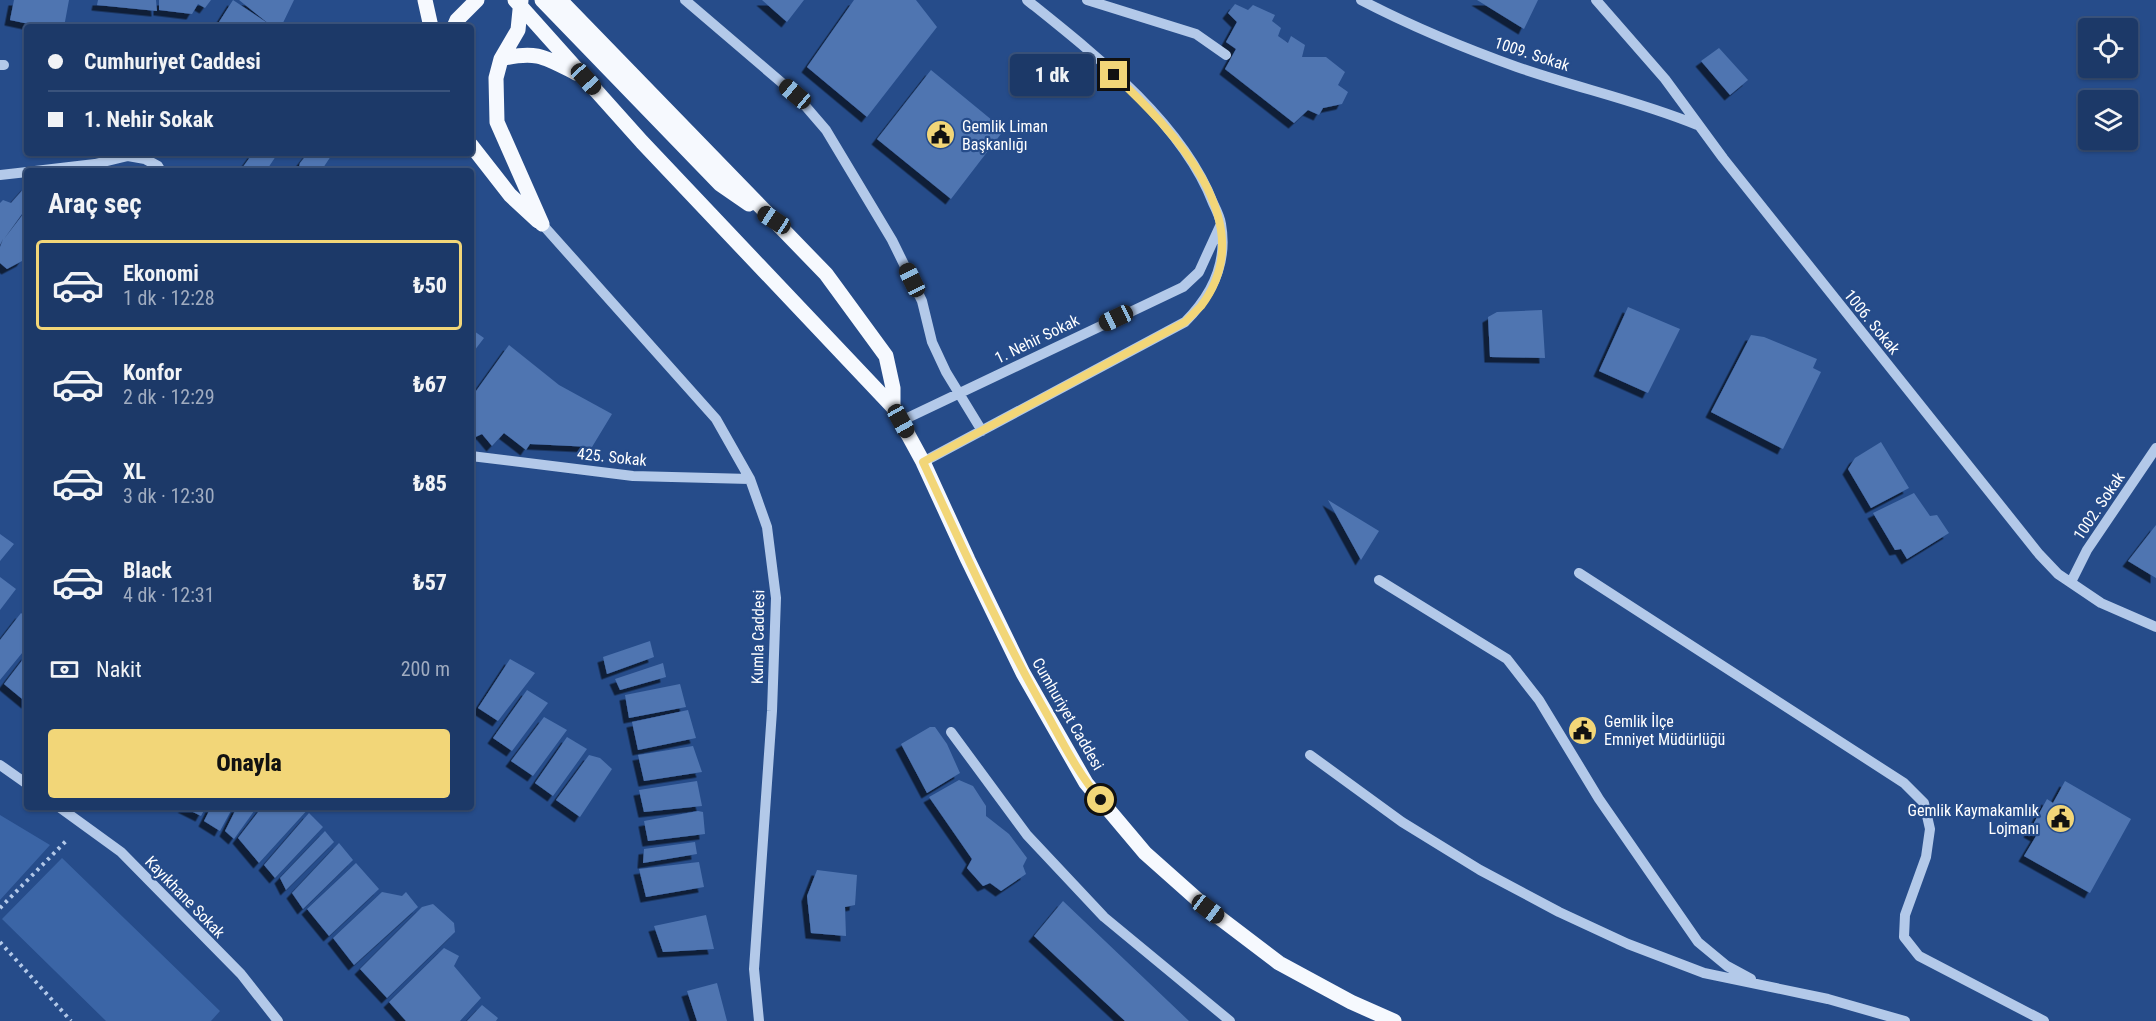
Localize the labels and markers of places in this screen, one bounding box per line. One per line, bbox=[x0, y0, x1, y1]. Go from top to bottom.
place label: Gemlik Liman Başkanlığı bbox=[962, 117, 1048, 154]
public building icon: Gemlik Liman Başkanlığı bbox=[925, 119, 957, 151]
place label: Gemlik İlçe Emniyet Müdürlüğü bbox=[1604, 712, 1725, 749]
public building icon: Gemlik İlçe Emniyet Müdürlüğü bbox=[1567, 714, 1599, 746]
place label: Gemlik Kaymakamlık Lojmanı bbox=[1908, 801, 2040, 838]
public building icon: Gemlik Kaymakamlık Lojmanı bbox=[2044, 803, 2076, 835]

